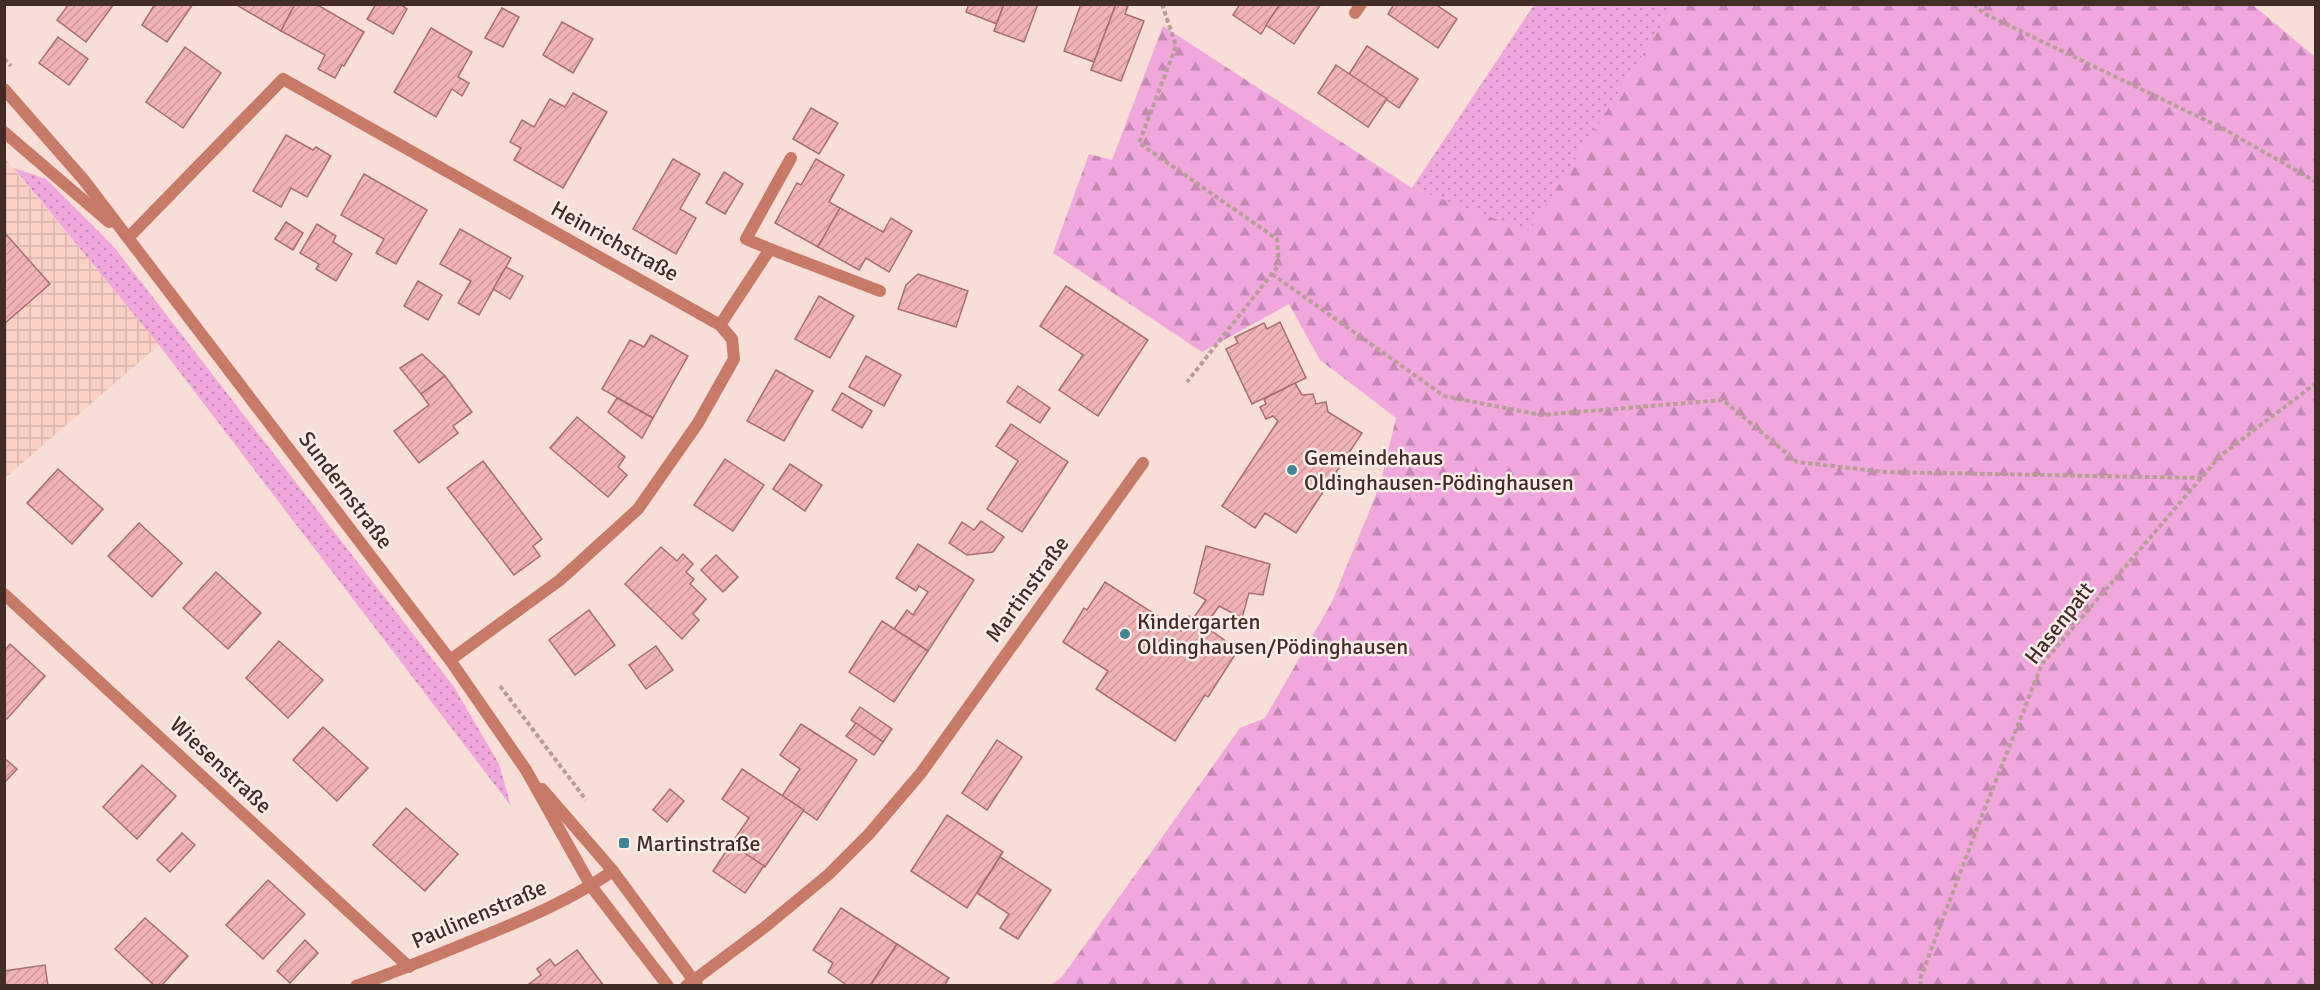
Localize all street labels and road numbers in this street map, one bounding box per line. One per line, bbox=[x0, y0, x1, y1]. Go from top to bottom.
street label: Heinrichstraße bbox=[546, 195, 684, 287]
street label: Sundernstraße bbox=[293, 426, 399, 554]
street label: Martinstraße bbox=[979, 531, 1075, 647]
street label: Hasenpatt bbox=[2019, 576, 2100, 669]
street label: Wiesenstraße bbox=[164, 711, 278, 819]
street label: Paulinenstraße bbox=[408, 873, 550, 955]

